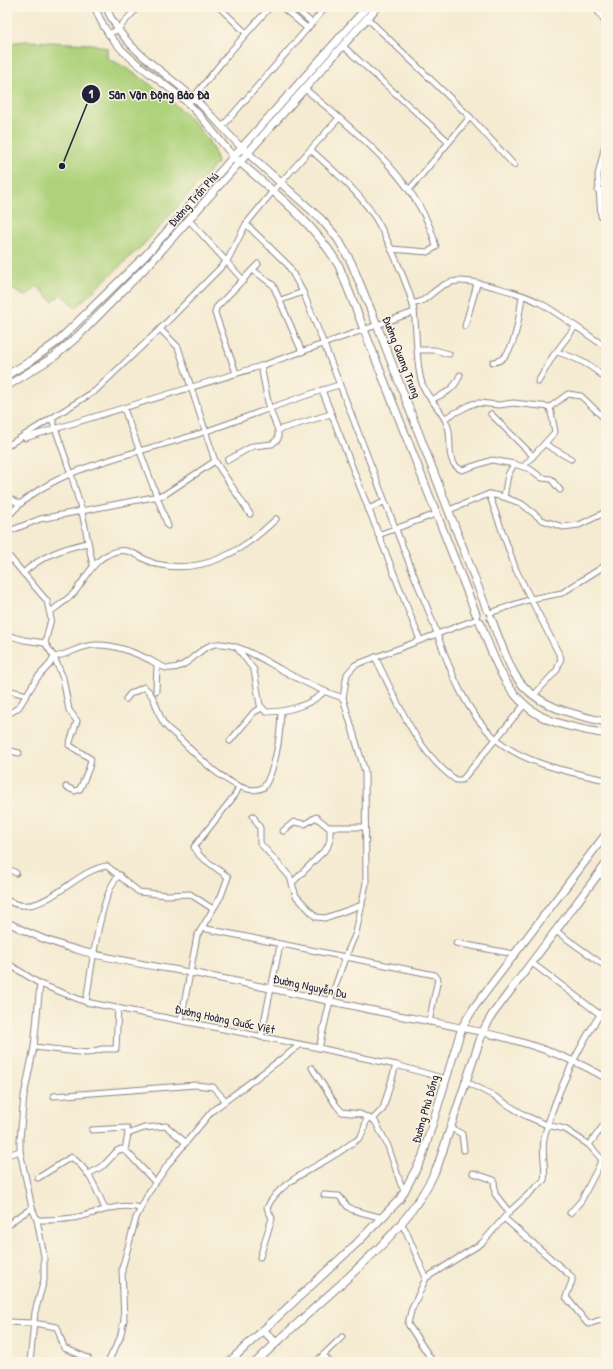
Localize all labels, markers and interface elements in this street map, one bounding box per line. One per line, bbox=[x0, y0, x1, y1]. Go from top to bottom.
callout: Sân Vận Động Bảo Đà bbox=[81, 81, 218, 106]
text: 1 bbox=[89, 85, 94, 102]
text: Sân Vận Động Bảo Đà bbox=[109, 85, 210, 104]
street label: Đường Trần Phú bbox=[164, 168, 222, 230]
street label: Đường Quang Trung bbox=[379, 314, 425, 400]
street label: Đường Nguyễn Du bbox=[272, 970, 349, 1002]
street label: Đường Hoàng Quốc Việt bbox=[173, 1000, 277, 1038]
street label: Đường Phù Đổng bbox=[407, 1073, 443, 1145]

